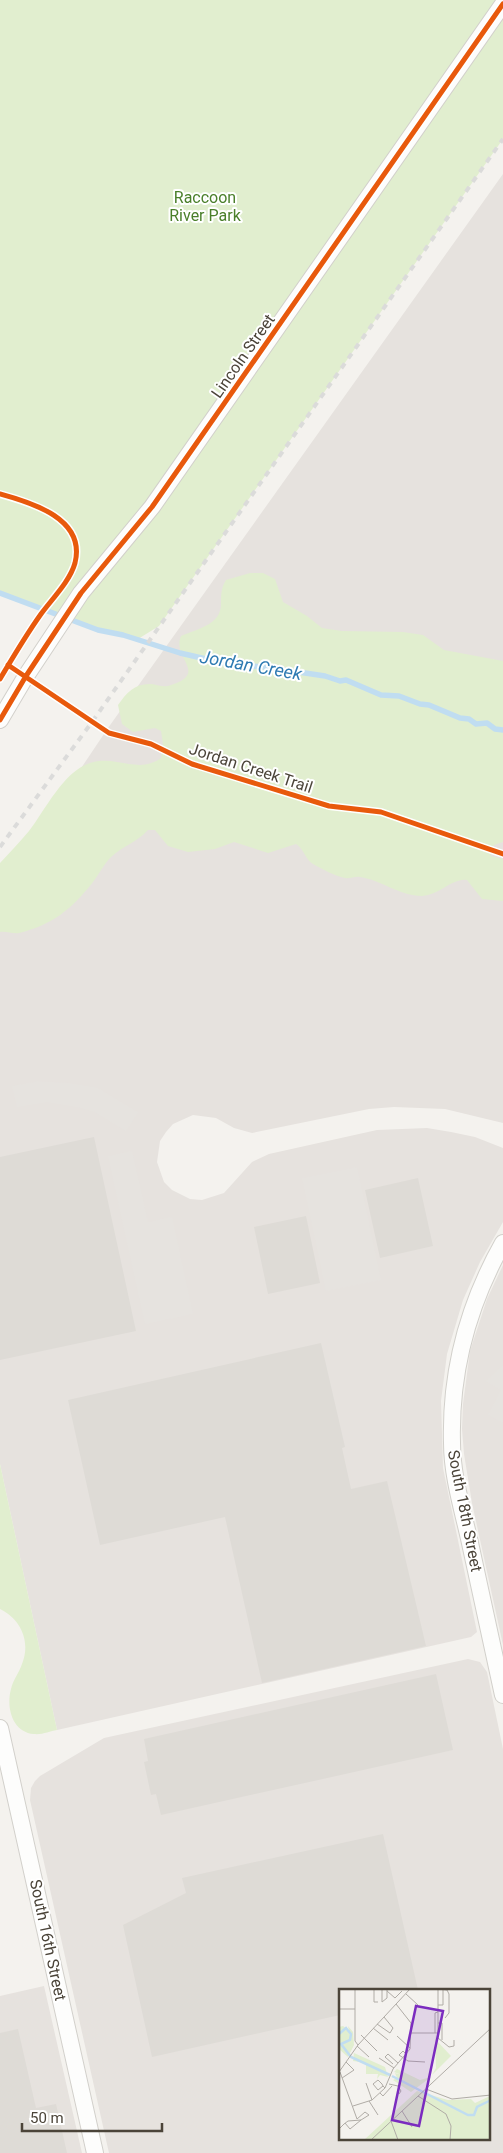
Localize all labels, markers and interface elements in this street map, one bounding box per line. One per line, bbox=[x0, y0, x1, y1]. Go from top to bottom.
park label: Raccoon River Park bbox=[169, 188, 242, 225]
street label: Lincoln Street bbox=[207, 311, 279, 401]
water label: Jordan Creek bbox=[198, 646, 305, 685]
street label: Jordan Creek Trail bbox=[187, 739, 315, 797]
street label: South 18th Street bbox=[444, 1448, 486, 1574]
street label: South 16th Street bbox=[26, 1878, 70, 2002]
inset map bbox=[339, 1989, 490, 2140]
scale bar bbox=[22, 2100, 162, 2132]
text: 50 m bbox=[30, 2109, 64, 2127]

